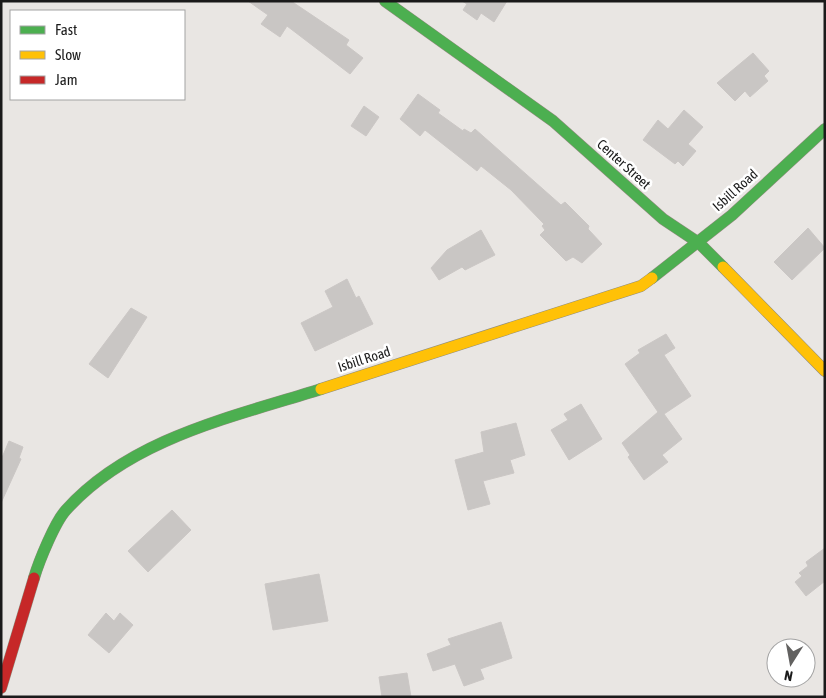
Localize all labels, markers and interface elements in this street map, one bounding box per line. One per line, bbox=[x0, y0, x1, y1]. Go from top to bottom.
legend bbox=[10, 10, 185, 100]
text: Fast bbox=[55, 21, 77, 38]
text: Slow bbox=[55, 46, 81, 63]
text: Jam bbox=[55, 71, 78, 88]
street label: Center Street bbox=[594, 136, 654, 192]
street label: Isbill Road bbox=[709, 166, 761, 214]
street label: Isbill Road bbox=[336, 343, 392, 375]
north arrow bbox=[766, 638, 816, 688]
text: N bbox=[783, 667, 794, 684]

